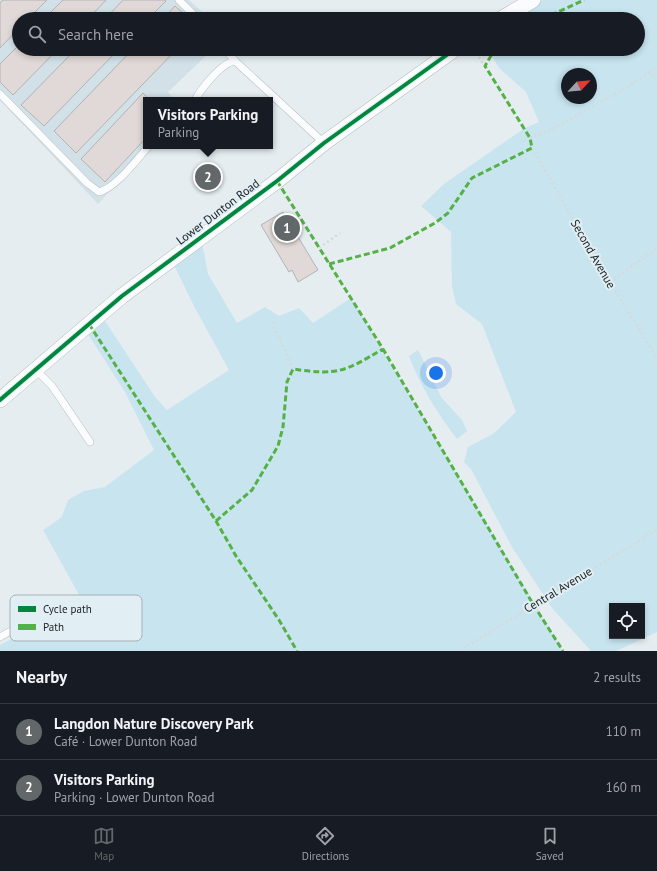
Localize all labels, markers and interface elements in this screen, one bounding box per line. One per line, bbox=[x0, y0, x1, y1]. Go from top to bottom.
search box bbox=[12, 12, 645, 56]
icon: search bbox=[26, 23, 48, 45]
text: Search here bbox=[58, 25, 134, 44]
north arrow bbox=[561, 68, 597, 104]
popup bbox=[143, 97, 273, 149]
text: Visitors Parking bbox=[158, 105, 258, 124]
text: Parking bbox=[158, 124, 199, 141]
pin: 2 bbox=[195, 162, 221, 192]
street label: Lower Dunton Road bbox=[173, 175, 262, 248]
pin: 1 bbox=[274, 213, 300, 243]
street label: Second Avenue bbox=[568, 217, 619, 291]
your location bbox=[426, 363, 446, 383]
street label: Central Avenue bbox=[521, 563, 595, 616]
legend bbox=[10, 595, 142, 641]
text: Cycle path bbox=[43, 602, 92, 616]
map controls bbox=[609, 603, 645, 639]
button: locate bbox=[609, 603, 645, 639]
text: Path bbox=[43, 620, 64, 634]
text: Nearby bbox=[16, 666, 67, 688]
text: 2 results bbox=[593, 669, 641, 686]
text: Langdon Nature Discovery Park bbox=[54, 714, 254, 733]
text: 1 bbox=[25, 723, 33, 740]
text: 110 m bbox=[606, 723, 641, 740]
text: Café · Lower Dunton Road bbox=[54, 733, 197, 750]
text: Visitors Parking bbox=[54, 770, 155, 789]
text: 2 bbox=[25, 779, 33, 796]
text: 160 m bbox=[606, 779, 641, 796]
text: Parking · Lower Dunton Road bbox=[54, 789, 215, 806]
tab: Map bbox=[93, 825, 115, 863]
tab: Directions bbox=[302, 825, 349, 863]
tab: Saved bbox=[536, 825, 564, 863]

